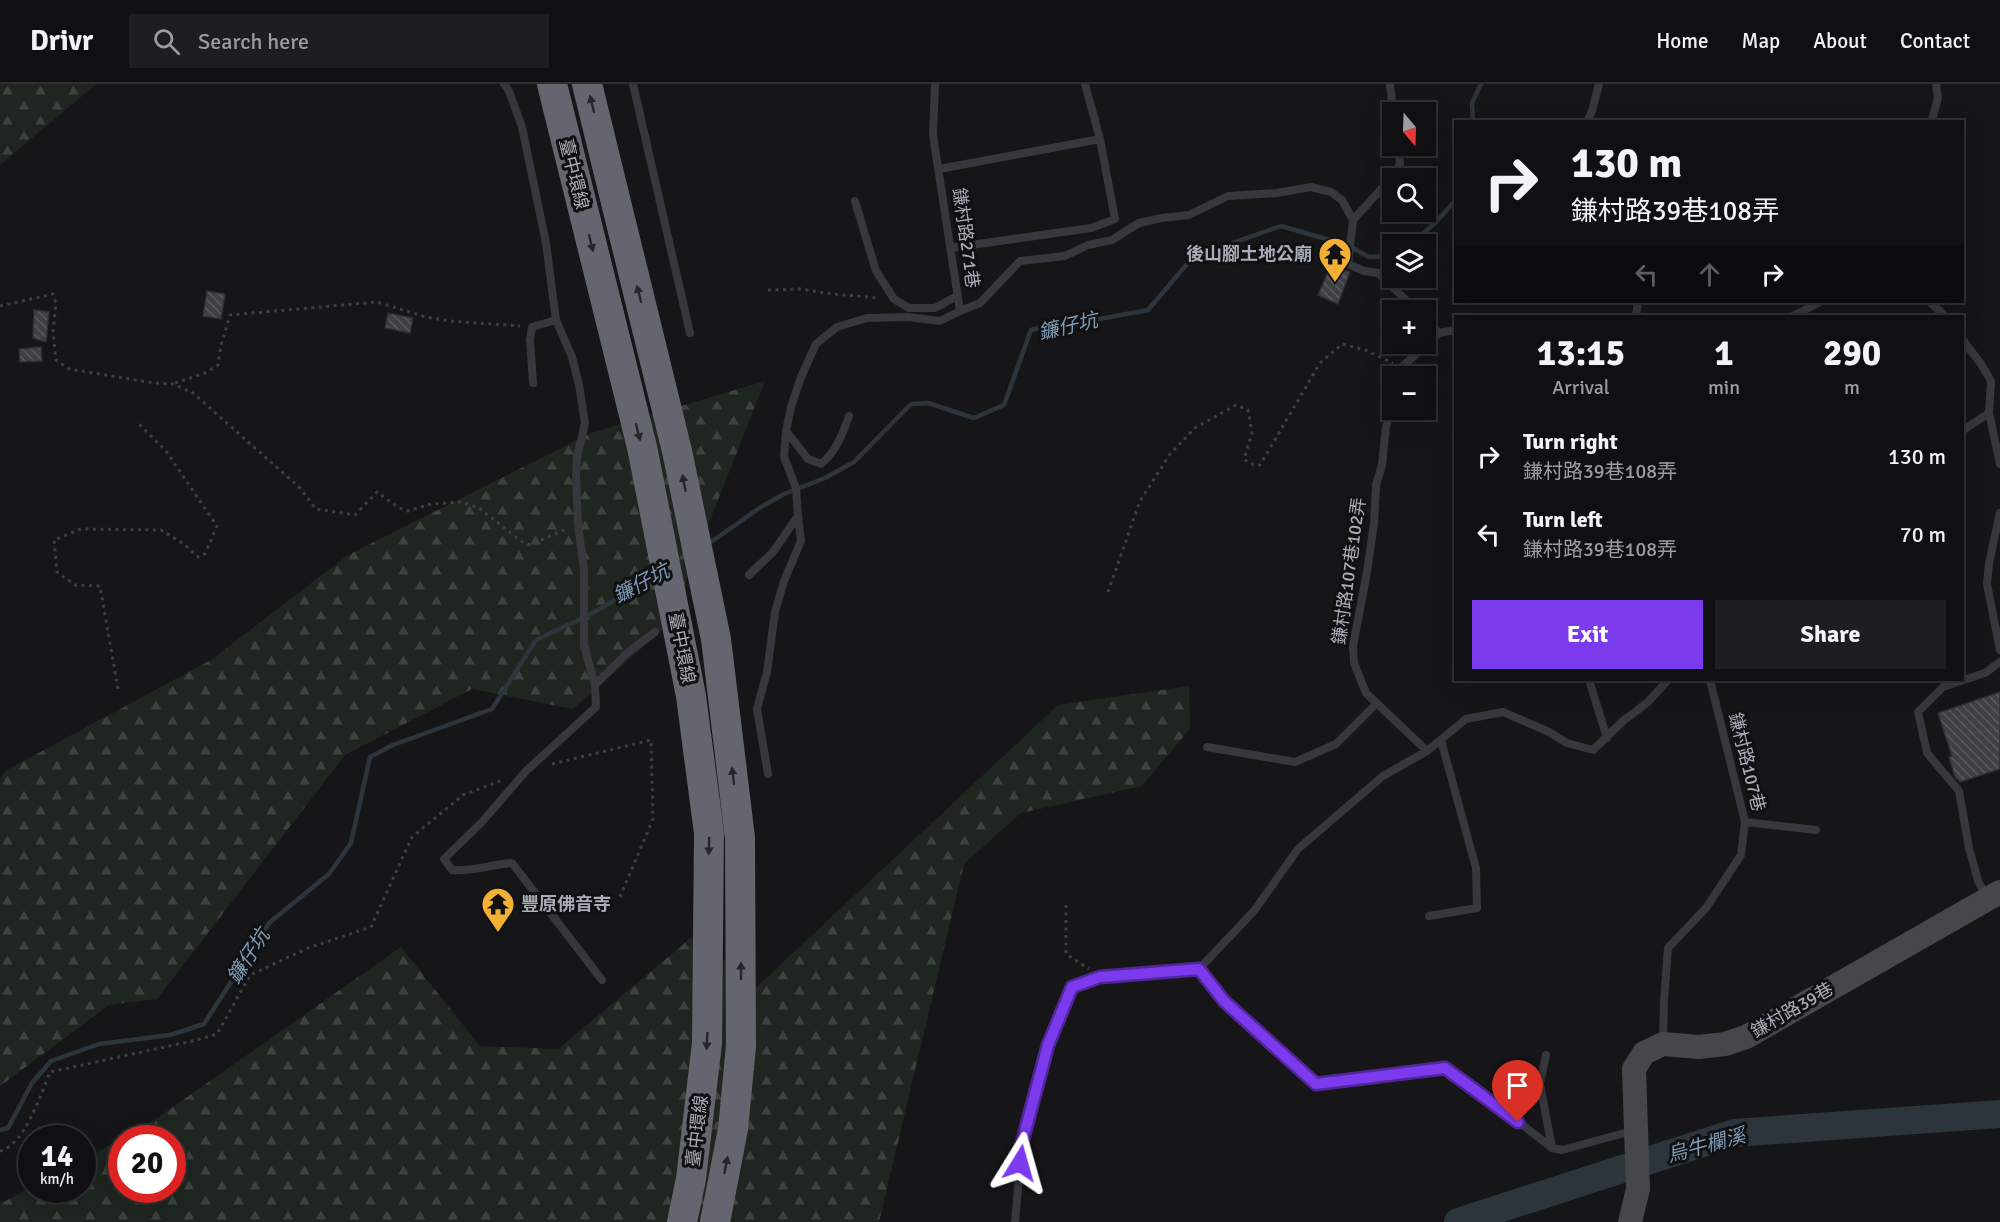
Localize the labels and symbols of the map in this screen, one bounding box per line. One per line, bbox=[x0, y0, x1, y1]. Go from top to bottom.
one-way arrow bbox=[587, 95, 597, 113]
north arrow bbox=[1382, 102, 1436, 156]
street label: 臺中環線 bbox=[555, 136, 593, 212]
street label: 鎌村路271巷 bbox=[948, 186, 984, 290]
one-way arrow bbox=[587, 234, 597, 252]
temple icon: 後山腳土地公廟 bbox=[1317, 236, 1353, 283]
place label: 後山腳土地公廟 bbox=[1186, 243, 1312, 265]
one-way arrow bbox=[633, 284, 643, 303]
water label: 鐮仔坑 bbox=[1036, 307, 1103, 345]
one-way arrow bbox=[634, 423, 643, 441]
one-way arrow bbox=[679, 474, 688, 493]
street label: 鎌村路107巷102弄 bbox=[1328, 496, 1370, 646]
water label: 鐮仔坑 bbox=[609, 557, 676, 609]
street label: 臺中環線 bbox=[664, 611, 700, 685]
street label: 鎌村路107巷 bbox=[1724, 710, 1770, 814]
one-way arrow bbox=[728, 766, 737, 785]
one-way arrow bbox=[704, 837, 714, 856]
temple icon: 豐原佛音寺 bbox=[480, 886, 516, 933]
place label: 豐原佛音寺 bbox=[521, 893, 611, 915]
water label: 鐮仔坑 bbox=[222, 922, 277, 988]
one-way arrow bbox=[736, 961, 746, 980]
street label: 鎌村路39巷 bbox=[1747, 978, 1837, 1042]
one-way arrow bbox=[702, 1032, 711, 1051]
pin bbox=[1492, 1060, 1543, 1122]
street label: 臺中環線 bbox=[682, 1094, 712, 1168]
water label: 烏牛欄溪 bbox=[1664, 1122, 1751, 1168]
speed limit sign: 20 bbox=[108, 1125, 186, 1203]
position arrow bbox=[988, 1131, 1052, 1195]
one-way arrow bbox=[722, 1155, 731, 1174]

